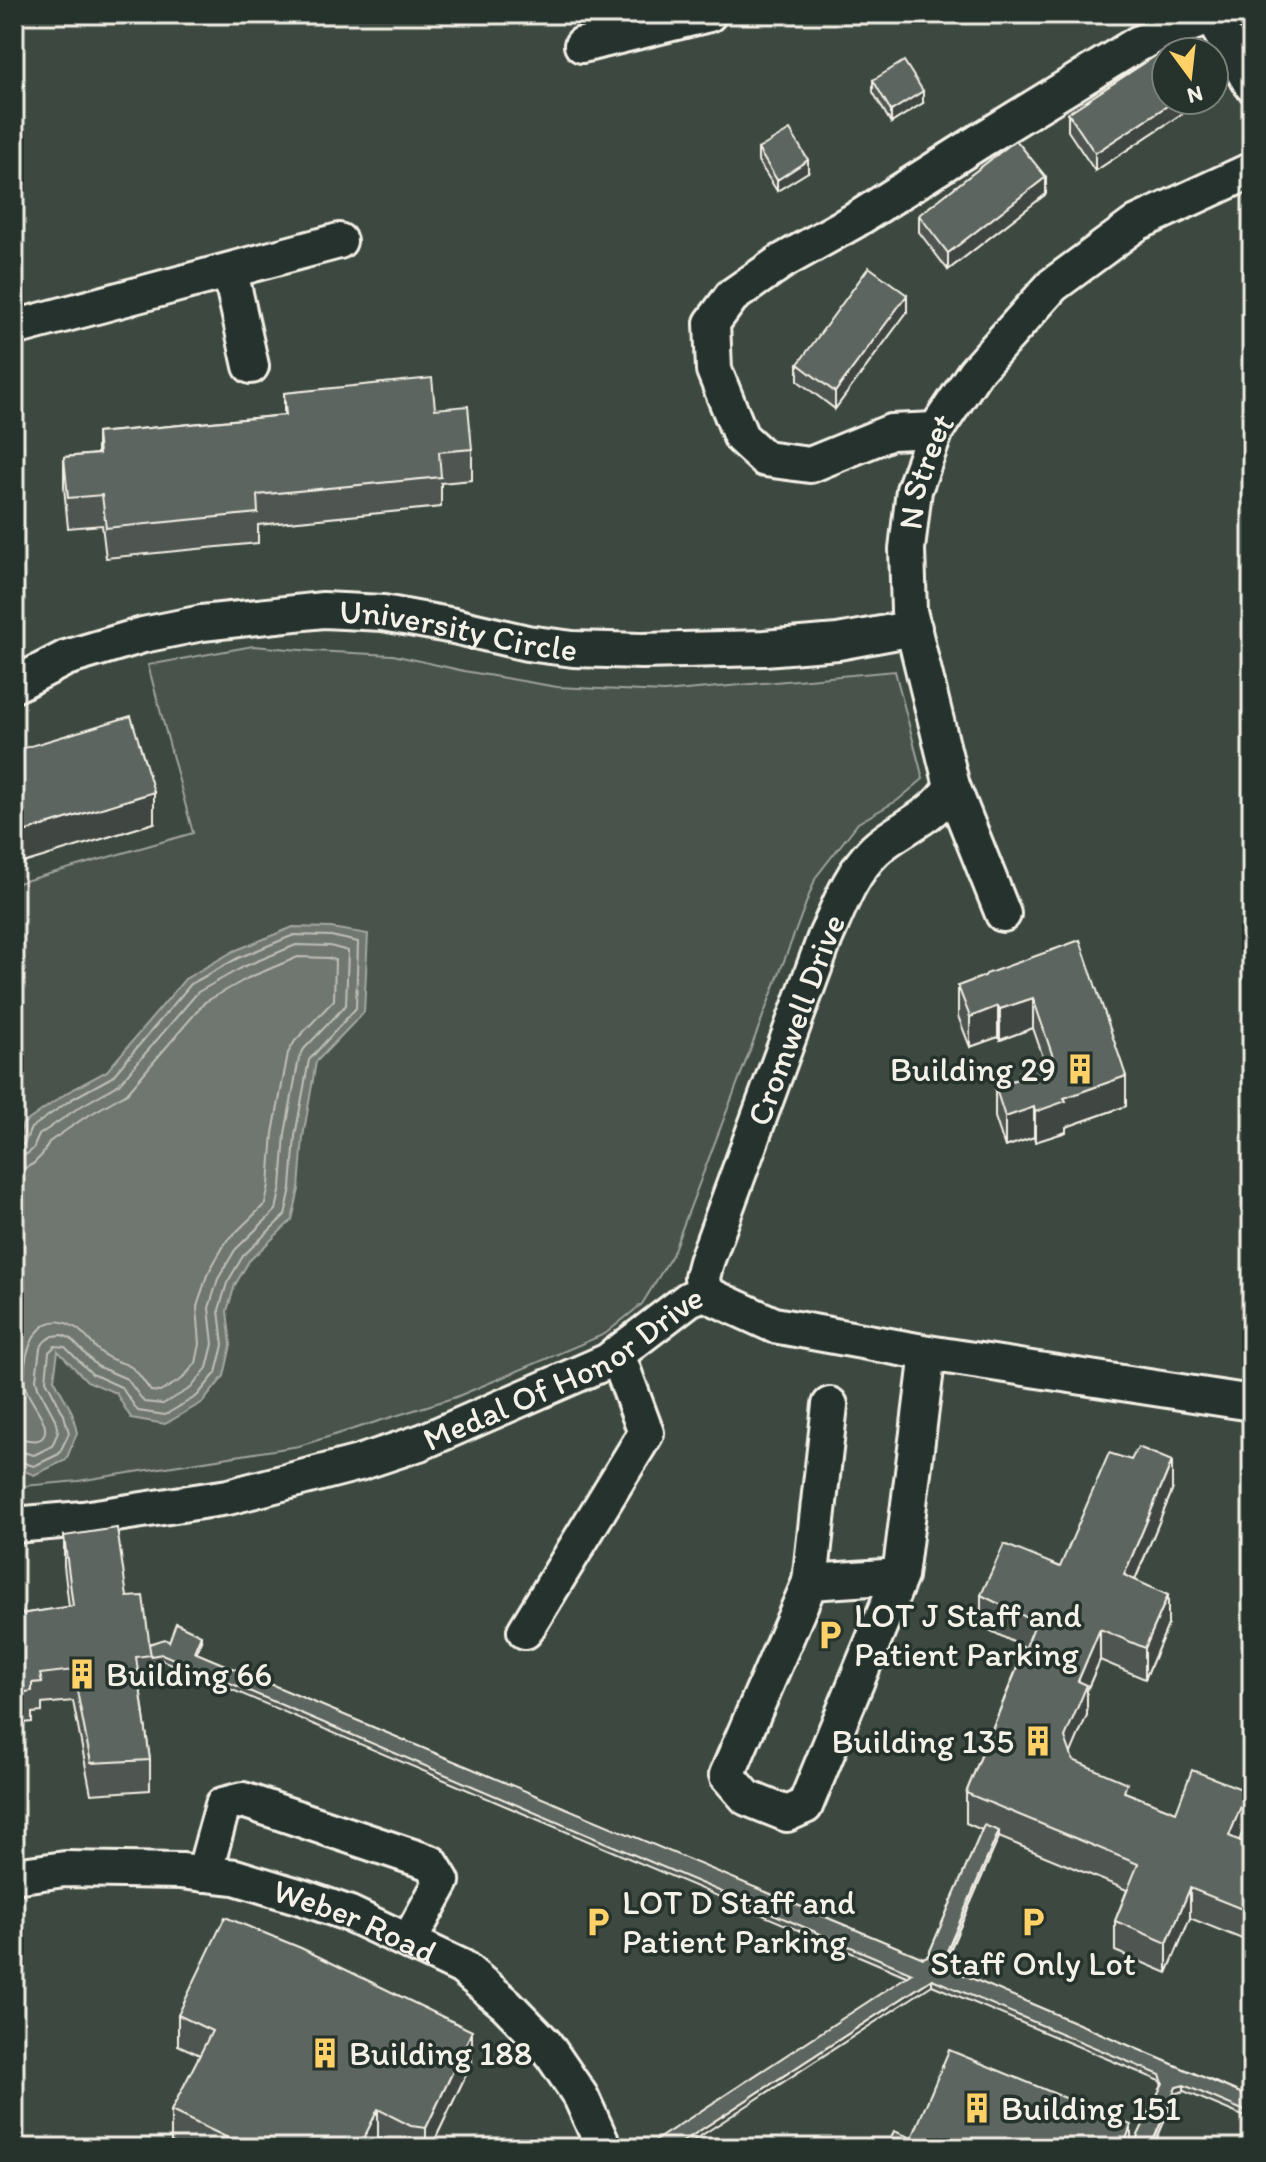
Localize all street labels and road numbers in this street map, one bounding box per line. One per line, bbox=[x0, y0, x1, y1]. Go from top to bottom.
street label: N Street bbox=[889, 405, 962, 532]
street label: University Circle bbox=[338, 590, 580, 670]
street label: Cromwell Drive bbox=[737, 907, 854, 1131]
street label: Medal Of Honor Drive bbox=[417, 1275, 708, 1460]
street label: Weber Road bbox=[269, 1869, 444, 1973]

